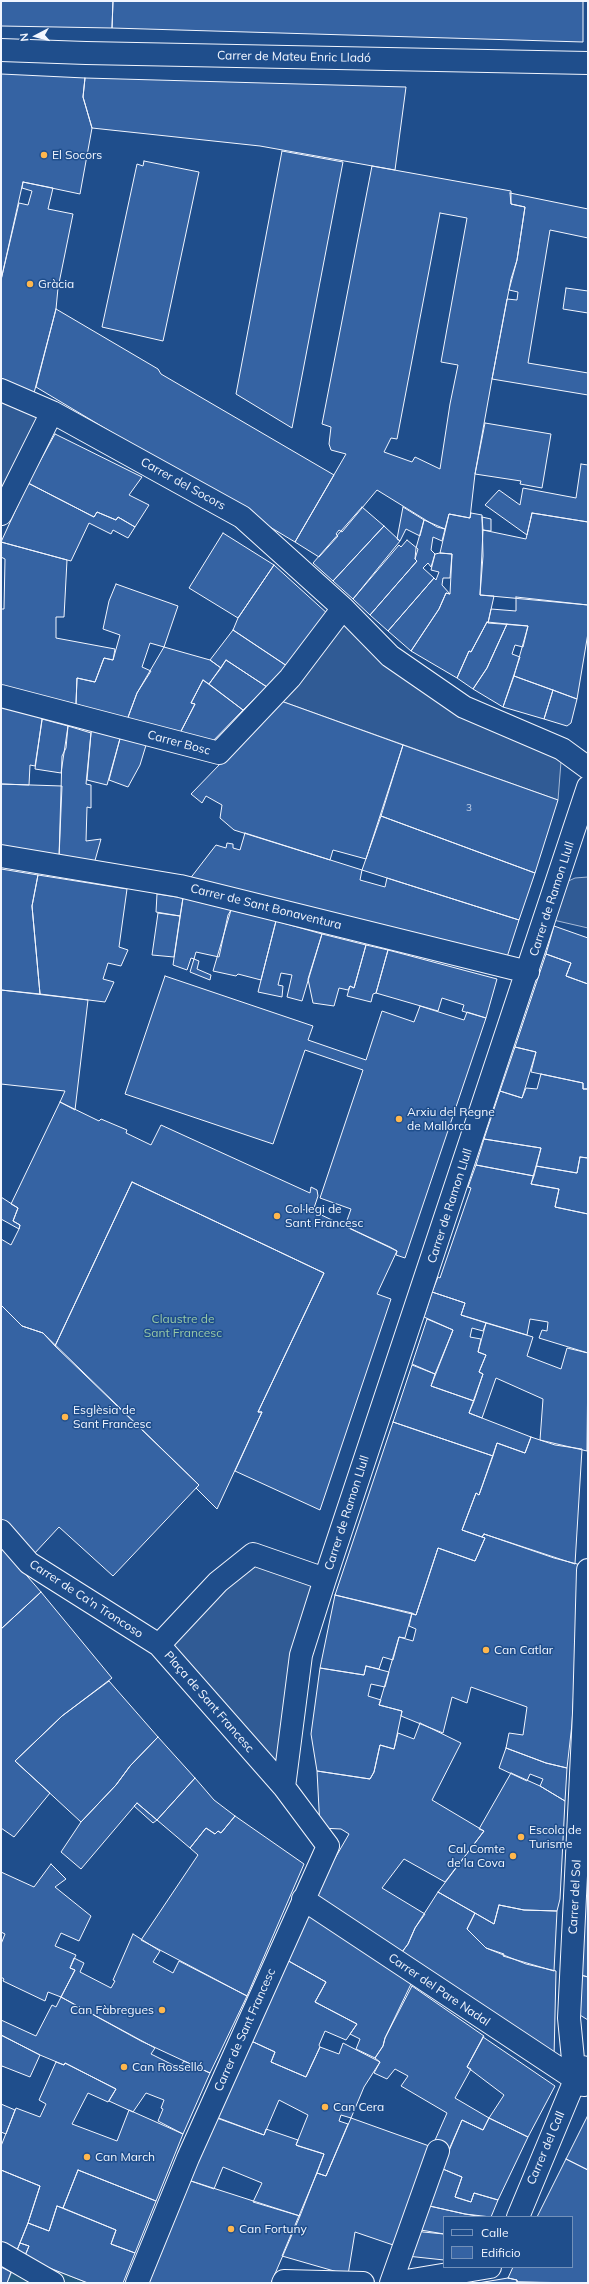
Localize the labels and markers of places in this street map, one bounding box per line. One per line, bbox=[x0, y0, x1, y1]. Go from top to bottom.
place label: El Socors bbox=[52, 148, 102, 162]
marker: El Socors bbox=[39, 150, 49, 160]
place label: Gràcia bbox=[38, 277, 74, 291]
marker: Gràcia bbox=[25, 279, 35, 289]
place label: Arxiu del Regne de Mallorca bbox=[407, 1105, 495, 1133]
marker: Arxiu del Regne de Mallorca bbox=[394, 1114, 404, 1124]
place label: Col·legi de Sant Francesc bbox=[285, 1202, 363, 1230]
marker: Col·legi de Sant Francesc bbox=[272, 1211, 282, 1221]
place label: Esglèsia de Sant Francesc bbox=[73, 1403, 151, 1431]
marker: Esglèsia de Sant Francesc bbox=[60, 1412, 70, 1422]
place label: Can Catlar bbox=[494, 1643, 553, 1657]
marker: Can Catlar bbox=[481, 1645, 491, 1655]
place label: Escola de Turisme bbox=[529, 1823, 582, 1851]
marker: Escola de Turisme bbox=[516, 1832, 526, 1842]
place label: Cal Comte de la Cova bbox=[447, 1842, 505, 1870]
marker: Cal Comte de la Cova bbox=[508, 1851, 518, 1861]
place label: Can Fàbregues bbox=[70, 2003, 154, 2017]
marker: Can Fàbregues bbox=[157, 2005, 167, 2015]
place label: Can Rosselló bbox=[132, 2060, 203, 2074]
marker: Can Rosselló bbox=[119, 2062, 129, 2072]
place label: Can Cera bbox=[333, 2100, 384, 2114]
marker: Can Cera bbox=[320, 2102, 330, 2112]
place label: Can March bbox=[95, 2150, 155, 2164]
marker: Can March bbox=[82, 2152, 92, 2162]
place label: Can Fortuny bbox=[239, 2222, 307, 2236]
marker: Can Fortuny bbox=[226, 2224, 236, 2234]

